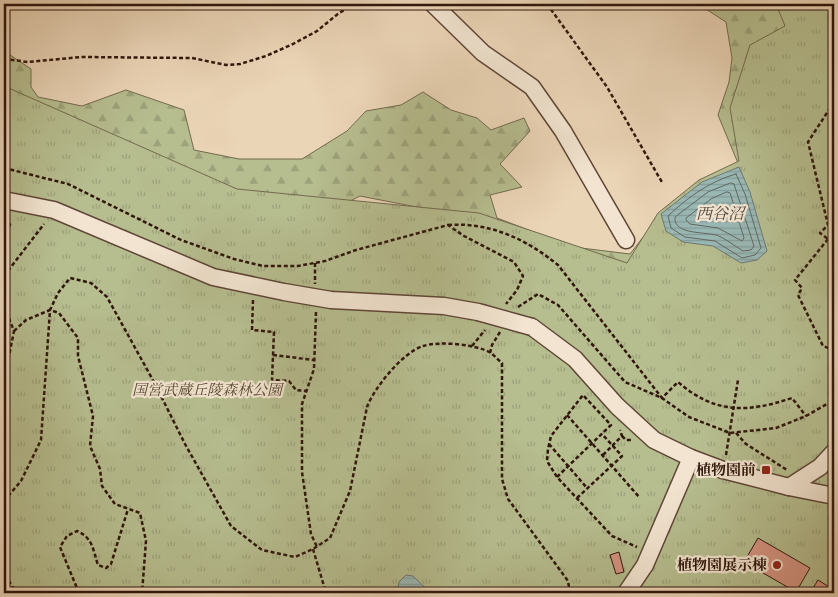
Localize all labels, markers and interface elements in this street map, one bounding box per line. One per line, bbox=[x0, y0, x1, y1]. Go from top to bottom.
water label: 西谷沼 bbox=[696, 203, 747, 225]
park label: 国営武蔵丘陵森林公園 bbox=[132, 380, 285, 400]
place label: 植物園前 bbox=[696, 460, 756, 480]
marker: 植物園前 bbox=[760, 464, 772, 476]
place label: 植物園展示棟 bbox=[677, 555, 767, 575]
marker: 植物園展示棟 bbox=[771, 559, 783, 571]

